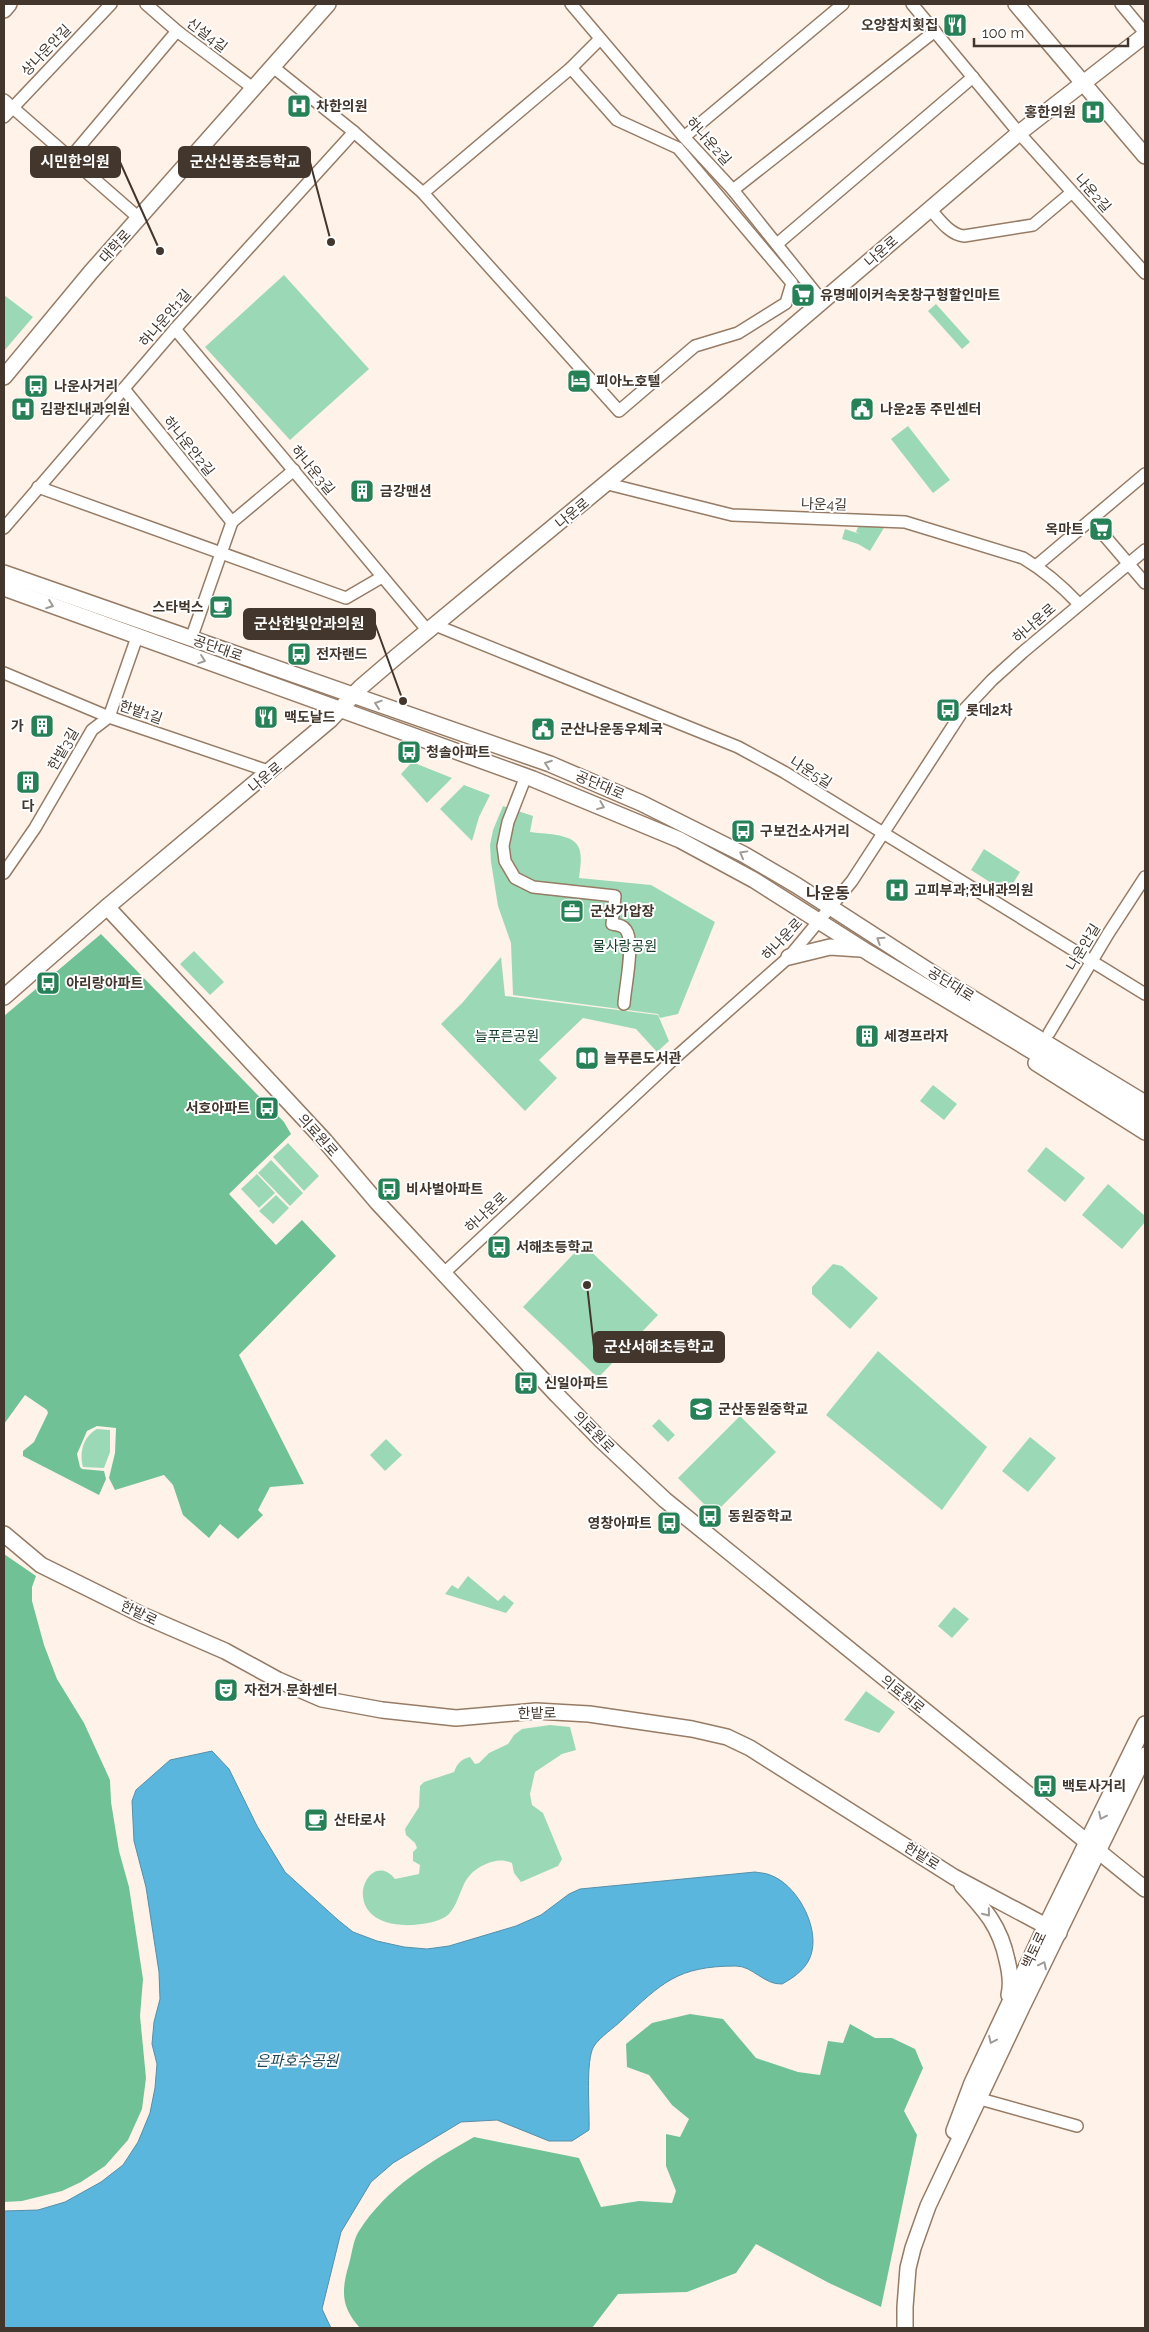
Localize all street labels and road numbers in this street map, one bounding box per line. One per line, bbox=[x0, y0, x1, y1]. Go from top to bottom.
street label: 신설4길 bbox=[184, 15, 230, 55]
street label: 상나운안길 bbox=[18, 21, 74, 79]
street label: 하나운2길 bbox=[683, 114, 735, 168]
street label: 나운2길 bbox=[1072, 171, 1114, 215]
street label: 대학로 bbox=[96, 226, 134, 266]
street label: 나운로 bbox=[861, 232, 901, 270]
street label: 하나운안1길 bbox=[136, 286, 194, 350]
street label: 하나운안2길 bbox=[160, 413, 218, 479]
street label: 하나운3길 bbox=[288, 442, 338, 498]
street label: 나운로 bbox=[552, 495, 592, 531]
street label: 나운4길 bbox=[801, 495, 847, 513]
street label: 하나운로 bbox=[1009, 600, 1059, 646]
street label: 공단대로 bbox=[191, 632, 245, 664]
street label: 한밭1길 bbox=[117, 697, 165, 727]
street label: 한밭3길 bbox=[45, 725, 81, 773]
street label: 나운5길 bbox=[787, 753, 835, 791]
street label: 나운로 bbox=[245, 758, 285, 796]
street label: 공단대로 bbox=[573, 768, 627, 802]
street label: 하나운로 bbox=[759, 915, 805, 963]
street label: 나운안길 bbox=[1063, 921, 1103, 973]
street label: 공단대로 bbox=[925, 964, 977, 1004]
street label: 의료원로 bbox=[295, 1110, 341, 1160]
street label: 하나운로 bbox=[462, 1189, 510, 1235]
street label: 의료원로 bbox=[570, 1408, 618, 1456]
street label: 한밭로 bbox=[118, 1598, 160, 1628]
street label: 의료원로 bbox=[878, 1672, 928, 1717]
street label: 한밭로 bbox=[518, 1705, 557, 1721]
street label: 한밭로 bbox=[901, 1839, 943, 1873]
street label: 백토로 bbox=[1019, 1929, 1049, 1971]

